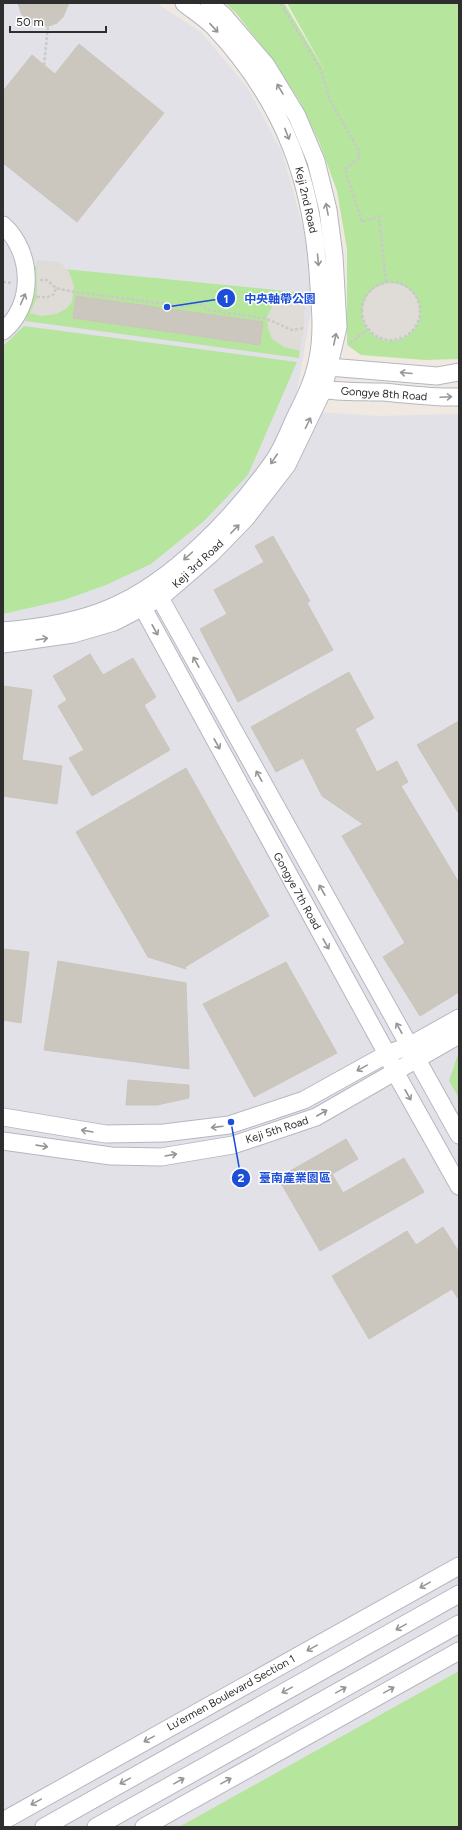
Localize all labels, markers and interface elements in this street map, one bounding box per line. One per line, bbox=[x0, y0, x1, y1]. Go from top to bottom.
scale bar bbox=[10, 8, 106, 34]
text: 50 m bbox=[16, 15, 44, 29]
one-way arrow bbox=[209, 23, 219, 33]
one-way arrow bbox=[276, 83, 284, 95]
one-way arrow bbox=[283, 128, 291, 140]
street label: Keji 2nd Road bbox=[292, 166, 320, 234]
one-way arrow bbox=[323, 203, 331, 216]
one-way arrow bbox=[314, 253, 321, 266]
callout: 中央軸帶公園 bbox=[216, 286, 324, 310]
text: 1 bbox=[223, 292, 229, 306]
text: 中央軸帶公園 bbox=[244, 292, 316, 306]
one-way arrow bbox=[20, 293, 27, 305]
one-way arrow bbox=[332, 332, 340, 345]
one-way arrow bbox=[400, 370, 413, 377]
street label: Gongye 8th Road bbox=[340, 384, 428, 404]
one-way arrow bbox=[439, 394, 452, 401]
one-way arrow bbox=[305, 417, 312, 429]
one-way arrow bbox=[270, 453, 278, 464]
one-way arrow bbox=[230, 524, 240, 534]
street label: Keji 3rd Road bbox=[170, 537, 226, 591]
one-way arrow bbox=[183, 552, 193, 561]
one-way arrow bbox=[151, 624, 159, 636]
one-way arrow bbox=[35, 635, 48, 643]
one-way arrow bbox=[191, 656, 199, 668]
one-way arrow bbox=[214, 738, 221, 750]
one-way arrow bbox=[255, 770, 262, 782]
street label: Gongye 7th Road bbox=[270, 850, 324, 932]
one-way arrow bbox=[318, 884, 325, 896]
one-way arrow bbox=[323, 938, 331, 950]
one-way arrow bbox=[394, 1022, 402, 1034]
one-way arrow bbox=[356, 1064, 368, 1072]
one-way arrow bbox=[404, 1089, 412, 1101]
one-way arrow bbox=[316, 1109, 328, 1117]
street label: Keji 5th Road bbox=[244, 1114, 310, 1146]
one-way arrow bbox=[211, 1123, 224, 1131]
one-way arrow bbox=[81, 1127, 94, 1135]
one-way arrow bbox=[35, 1142, 48, 1150]
one-way arrow bbox=[164, 1151, 177, 1159]
callout: 臺南產業園區 bbox=[231, 1166, 339, 1190]
text: 2 bbox=[238, 1171, 245, 1185]
text: 臺南產業園區 bbox=[259, 1171, 331, 1185]
one-way arrow bbox=[419, 1581, 431, 1589]
one-way arrow bbox=[395, 1623, 407, 1631]
one-way arrow bbox=[306, 1645, 318, 1652]
street label: Lu’ermen Boulevard Section 1 bbox=[165, 1652, 297, 1734]
one-way arrow bbox=[335, 1685, 347, 1693]
one-way arrow bbox=[383, 1686, 395, 1693]
one-way arrow bbox=[281, 1687, 293, 1695]
one-way arrow bbox=[143, 1735, 155, 1743]
one-way arrow bbox=[173, 1776, 185, 1784]
one-way arrow bbox=[220, 1776, 232, 1784]
one-way arrow bbox=[119, 1778, 131, 1786]
one-way arrow bbox=[30, 1799, 42, 1807]

